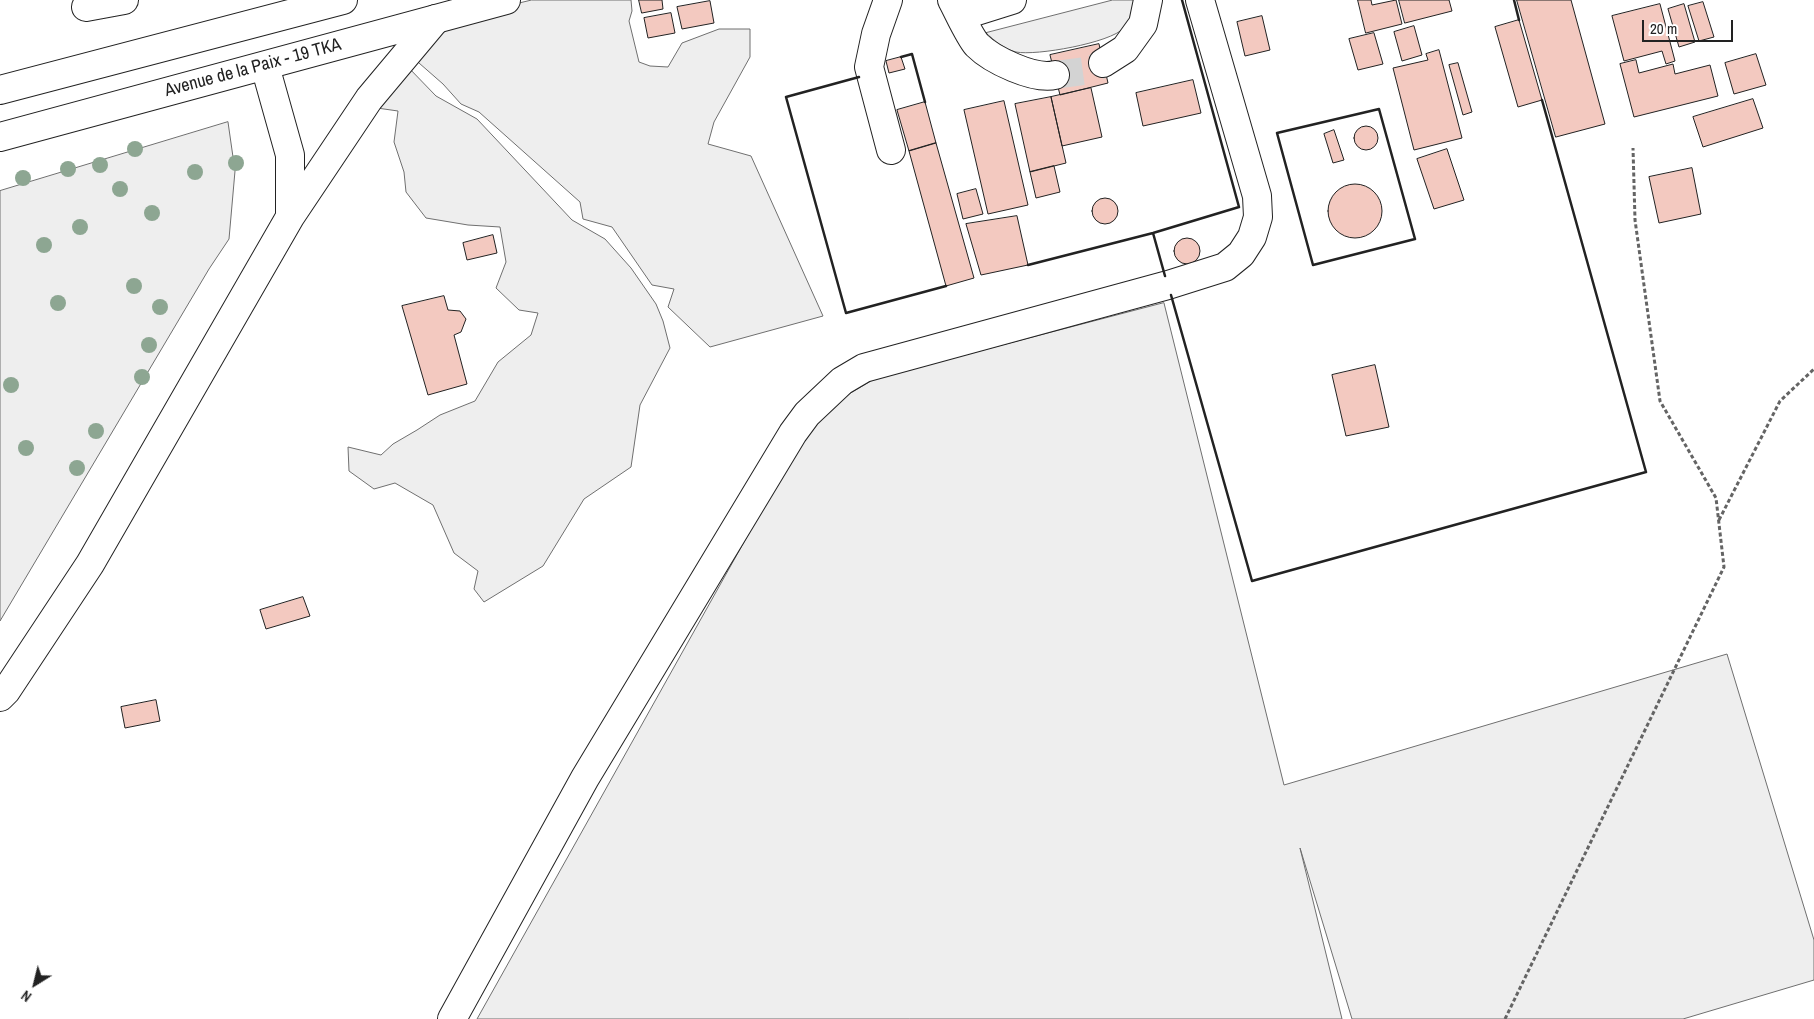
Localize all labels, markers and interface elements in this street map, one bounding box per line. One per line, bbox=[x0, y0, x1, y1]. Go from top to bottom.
scale bar bbox=[1644, 10, 1735, 42]
text: 20 m bbox=[1650, 18, 1677, 39]
street label: Avenue de la Paix - 19 TKA bbox=[162, 34, 344, 102]
north arrow bbox=[10, 959, 60, 1009]
text: N bbox=[18, 986, 35, 1006]

